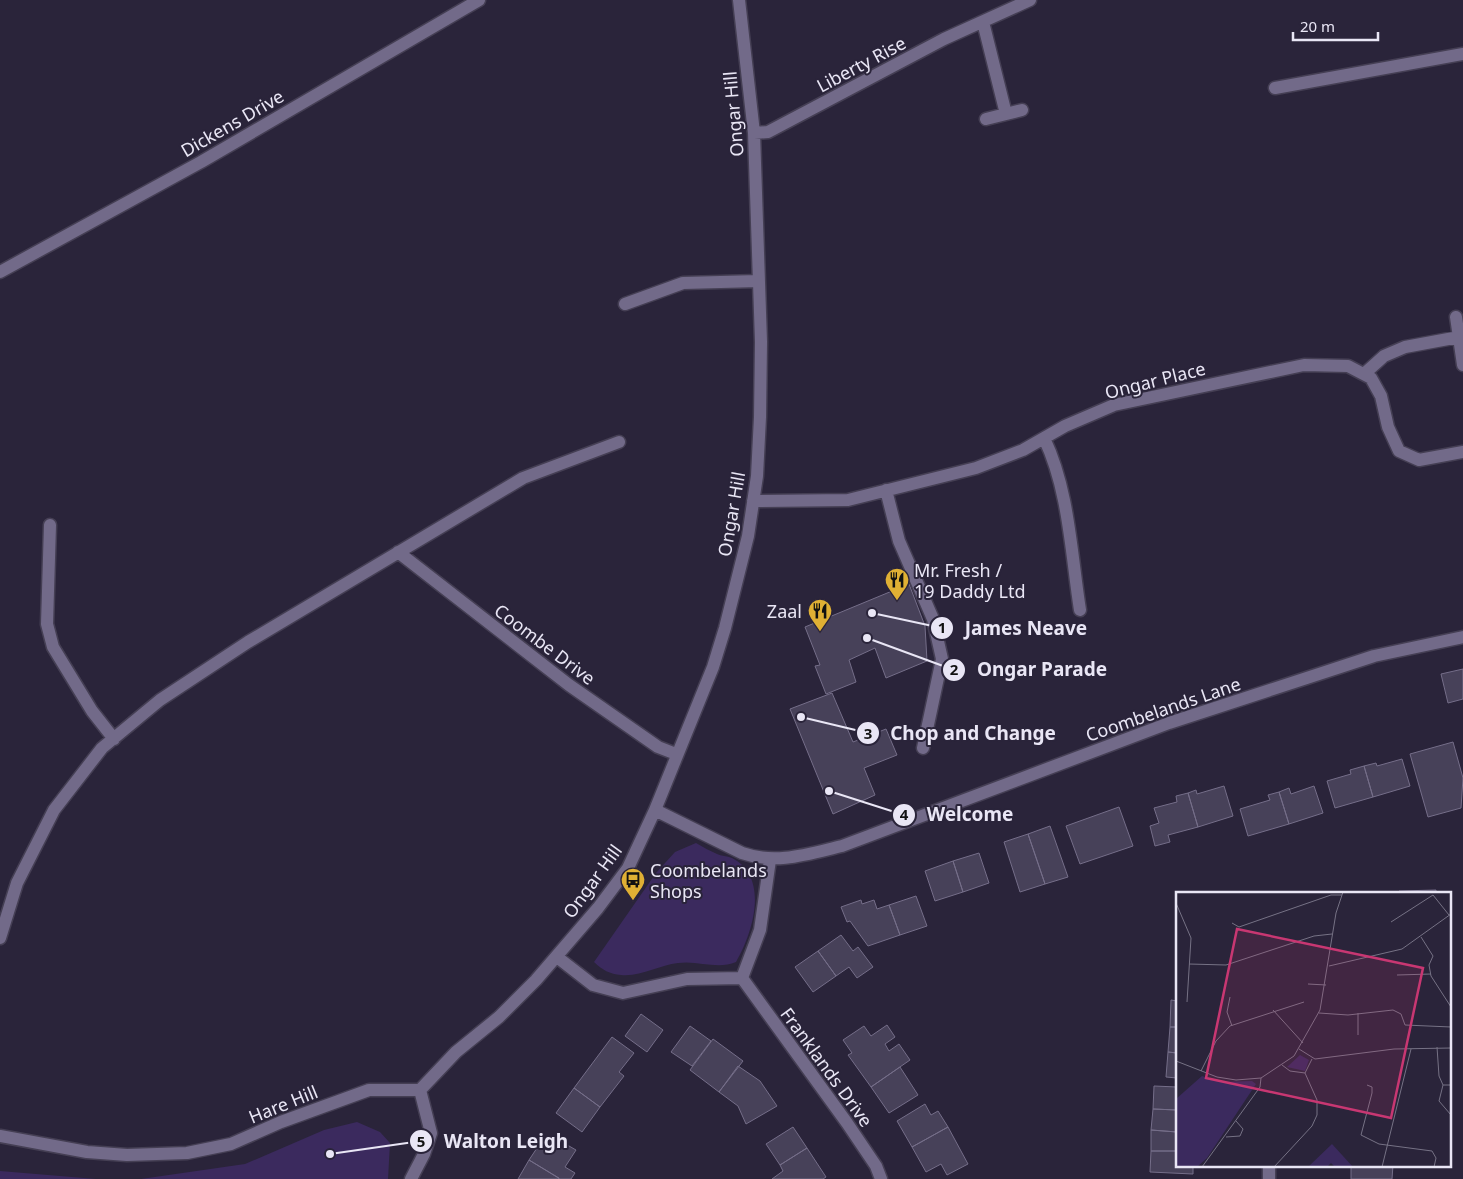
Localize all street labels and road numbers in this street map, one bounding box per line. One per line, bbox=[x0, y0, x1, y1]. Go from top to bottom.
street label: Liberty Rise bbox=[812, 30, 910, 98]
street label: Ongar Hill bbox=[717, 70, 749, 158]
street label: Dickens Drive bbox=[176, 84, 288, 162]
street label: Ongar Place bbox=[1102, 356, 1208, 404]
street label: Ongar Hill bbox=[712, 470, 750, 558]
street label: Coombe Drive bbox=[490, 598, 600, 690]
street label: Coombelands Lane bbox=[1082, 671, 1244, 747]
street label: Ongar Hill bbox=[557, 839, 627, 923]
street label: Franklands Drive bbox=[776, 1003, 878, 1131]
street label: Hare Hill bbox=[245, 1079, 321, 1129]

